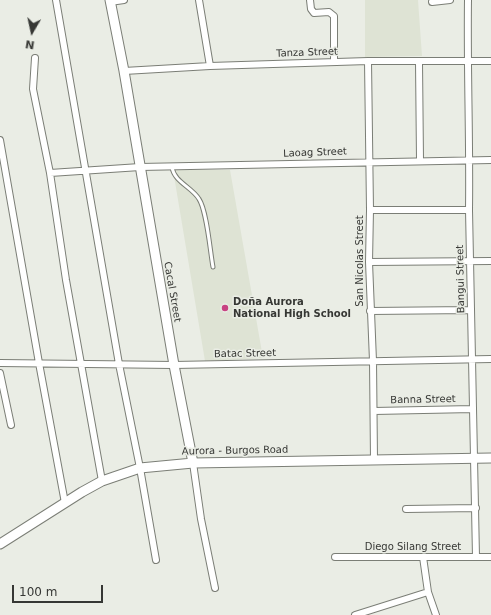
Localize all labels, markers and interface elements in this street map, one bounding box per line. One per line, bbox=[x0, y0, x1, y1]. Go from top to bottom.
north arrow bbox=[12, 12, 52, 52]
text: N bbox=[24, 37, 36, 51]
street label: Tanza Street bbox=[276, 46, 338, 60]
street label: Laoag Street bbox=[283, 146, 347, 160]
street label: San Nicolas Street bbox=[354, 215, 366, 307]
street label: Bangui Street bbox=[454, 245, 468, 313]
street label: Cacal Street bbox=[161, 261, 183, 323]
place label: Doña Aurora National High School bbox=[233, 296, 351, 320]
marker: Doña Aurora National High School bbox=[220, 303, 230, 313]
street label: Batac Street bbox=[214, 347, 276, 361]
street label: Banna Street bbox=[390, 393, 456, 407]
street label: Aurora - Burgos Road bbox=[182, 444, 288, 458]
street label: Diego Silang Street bbox=[365, 541, 461, 553]
scale bar bbox=[14, 577, 105, 603]
text: 100 m bbox=[19, 585, 57, 599]

